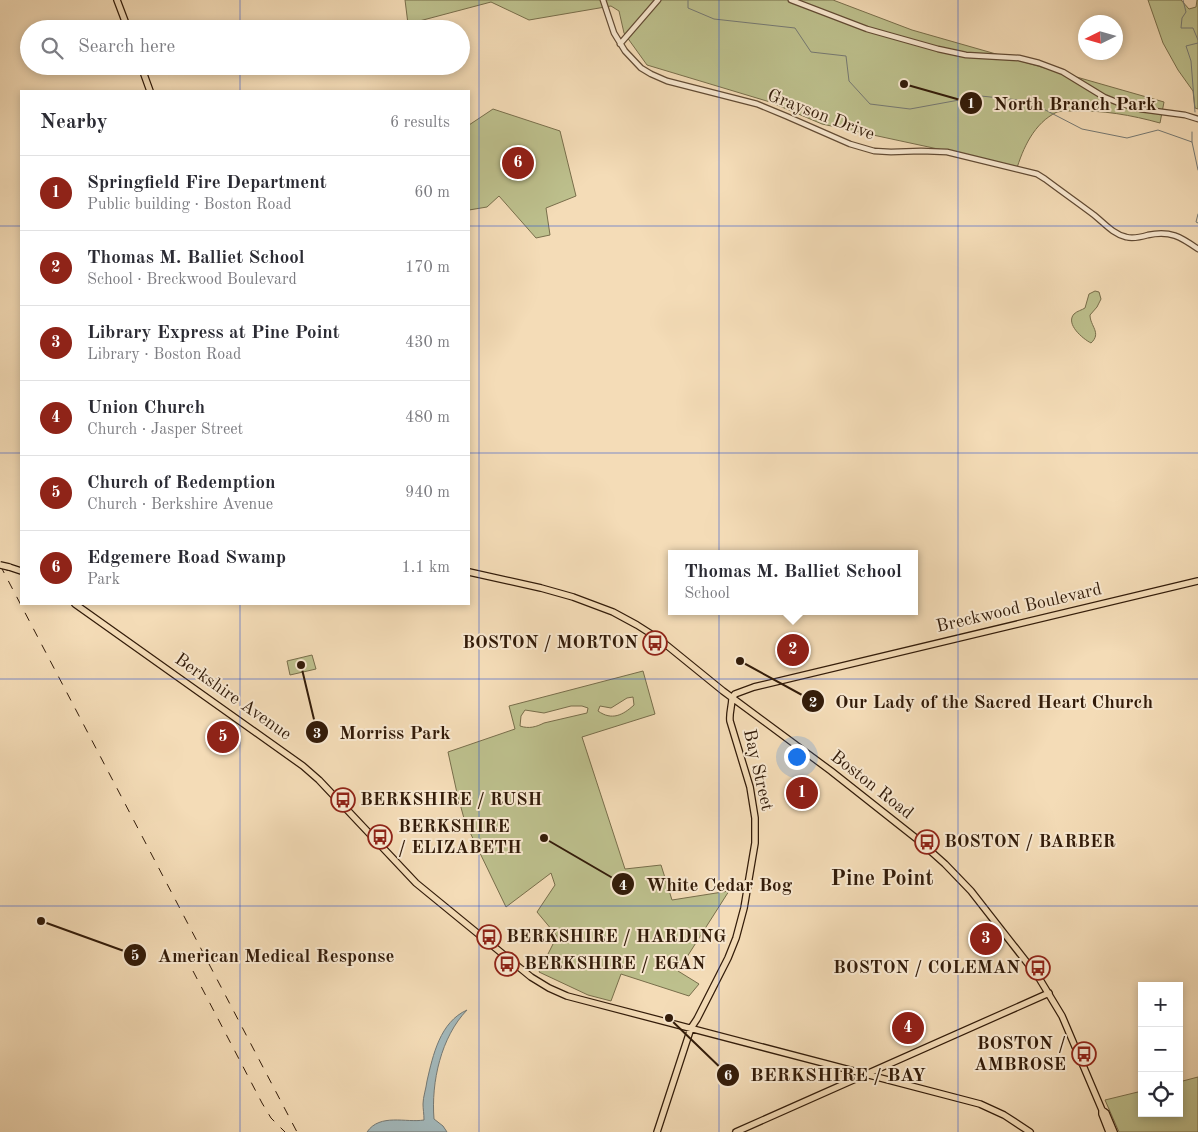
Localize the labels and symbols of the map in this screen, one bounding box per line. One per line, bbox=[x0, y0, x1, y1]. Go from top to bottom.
north arrow bbox=[1078, 15, 1123, 60]
street label: Grayson Drive bbox=[765, 86, 877, 144]
callout: North Branch Park bbox=[959, 86, 1167, 120]
text: North Branch Park bbox=[993, 96, 1157, 115]
text: 1 bbox=[967, 97, 975, 112]
pin: 6 bbox=[502, 144, 534, 182]
street label: Breckwood Boulevard bbox=[934, 580, 1104, 636]
bus stop icon: BOSTON / MORTON bbox=[642, 630, 668, 656]
pin: 2 bbox=[777, 631, 809, 669]
place label: BOSTON / MORTON bbox=[462, 634, 638, 652]
street label: Berkshire Avenue bbox=[171, 650, 295, 744]
callout: Our Lady of the Sacred Heart Church bbox=[800, 684, 1163, 718]
text: Our Lady of the Sacred Heart Church bbox=[835, 694, 1153, 713]
text: 2 bbox=[809, 696, 817, 711]
callout: Morriss Park bbox=[305, 715, 461, 749]
pin: 5 bbox=[207, 718, 239, 756]
text: Morriss Park bbox=[339, 725, 451, 744]
text: 3 bbox=[313, 727, 321, 742]
street label: Bay Street bbox=[740, 727, 776, 813]
your location bbox=[784, 744, 810, 770]
street label: Boston Road bbox=[827, 747, 917, 823]
pin: 1 bbox=[786, 774, 818, 812]
bus stop icon: BERKSHIRE / RUSH bbox=[330, 787, 356, 813]
place label: BERKSHIRE / RUSH bbox=[360, 791, 543, 809]
place label: BERKSHIRE / ELIZABETH bbox=[398, 818, 522, 857]
bus stop icon: BERKSHIRE / ELIZABETH bbox=[367, 824, 393, 850]
bus stop icon: BOSTON / BARBER bbox=[914, 829, 940, 855]
place label: BOSTON / BARBER bbox=[944, 833, 1116, 851]
callout: White Cedar Bog bbox=[611, 867, 802, 901]
district label: Pine Point bbox=[831, 868, 933, 890]
text: White Cedar Bog bbox=[646, 877, 793, 896]
text: 4 bbox=[619, 879, 627, 894]
pin: 3 bbox=[970, 920, 1002, 958]
bus stop icon: BERKSHIRE / HARDING bbox=[476, 924, 502, 950]
place label: BERKSHIRE / HARDING bbox=[506, 928, 726, 946]
callout: American Medical Response bbox=[122, 938, 404, 972]
text: American Medical Response bbox=[158, 948, 394, 967]
text: 5 bbox=[131, 949, 139, 964]
bus stop icon: BERKSHIRE / EGAN bbox=[494, 951, 520, 977]
place label: BERKSHIRE / EGAN bbox=[524, 955, 706, 973]
bus stop icon: BOSTON / COLEMAN bbox=[1025, 955, 1051, 981]
place label: BOSTON / COLEMAN bbox=[833, 959, 1020, 977]
pin: 4 bbox=[892, 1009, 924, 1047]
place label: BOSTON / AMBROSE bbox=[974, 1035, 1066, 1074]
bus stop icon: BOSTON / AMBROSE bbox=[1071, 1041, 1097, 1067]
callout: BERKSHIRE / BAY bbox=[715, 1058, 936, 1092]
text: BERKSHIRE / BAY bbox=[750, 1067, 926, 1086]
text: 6 bbox=[724, 1069, 733, 1084]

